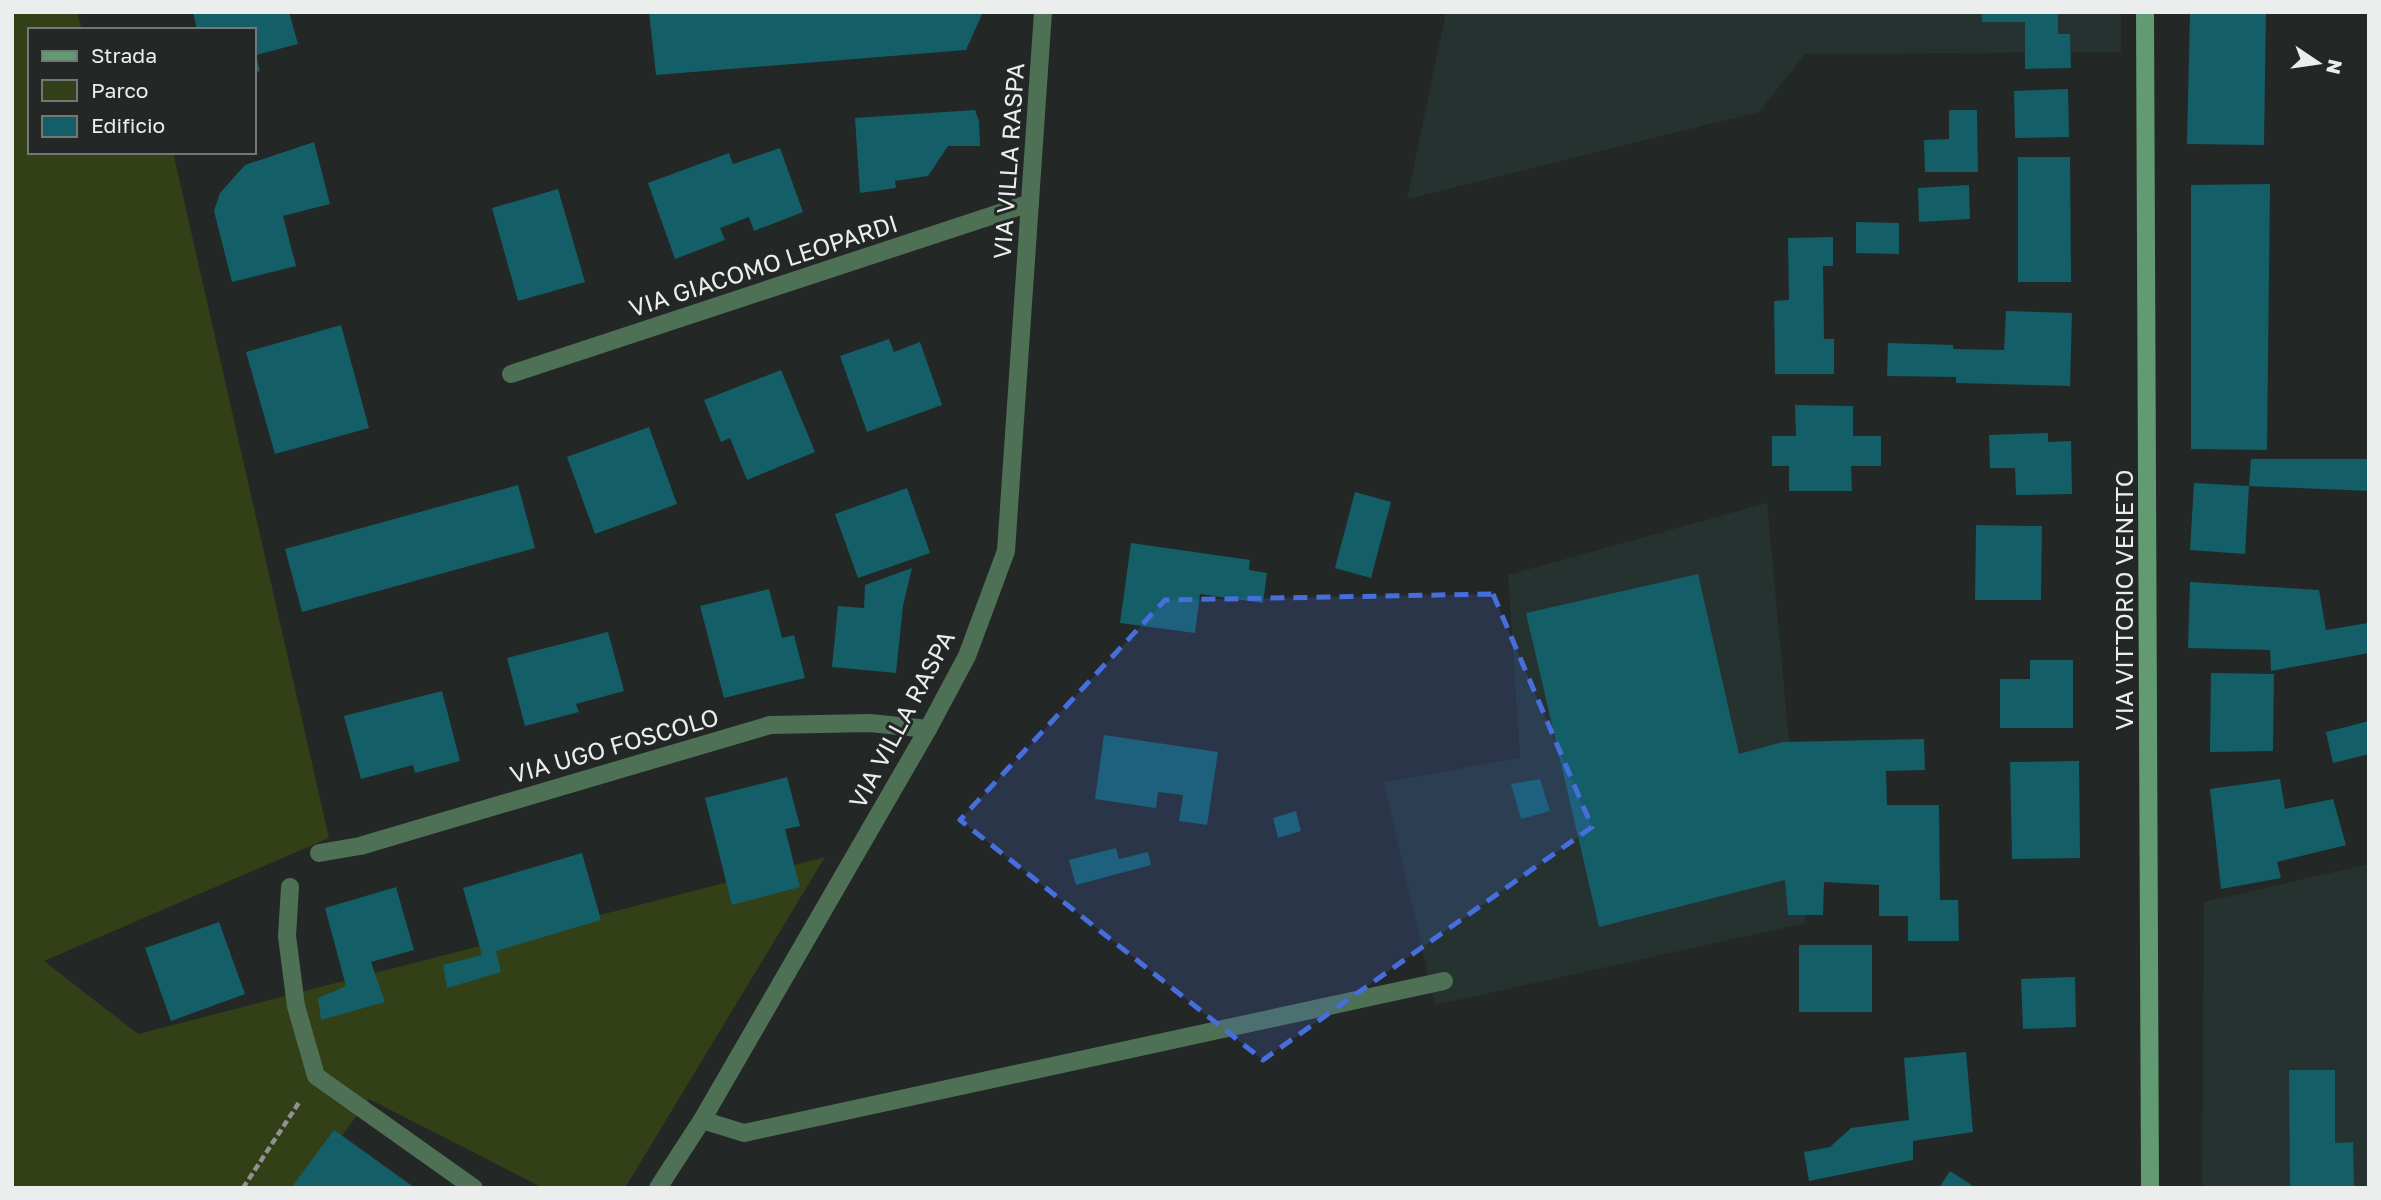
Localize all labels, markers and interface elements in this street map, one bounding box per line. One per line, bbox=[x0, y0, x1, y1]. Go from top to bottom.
legend bbox=[28, 28, 256, 154]
north arrow bbox=[2283, 28, 2353, 98]
text: Strada bbox=[91, 42, 157, 68]
text: N bbox=[2322, 57, 2348, 77]
street label: VIA VILLA RASPA bbox=[987, 62, 1029, 260]
text: Parco bbox=[91, 77, 148, 103]
text: Edificio bbox=[91, 112, 165, 138]
street label: VIA GIACOMO LEOPARDI bbox=[625, 208, 901, 322]
street label: VIA VITTORIO VENETO bbox=[2109, 470, 2138, 730]
street label: VIA VILLA RASPA bbox=[842, 625, 960, 813]
street label: VIA UGO FOSCOLO bbox=[506, 701, 722, 789]

